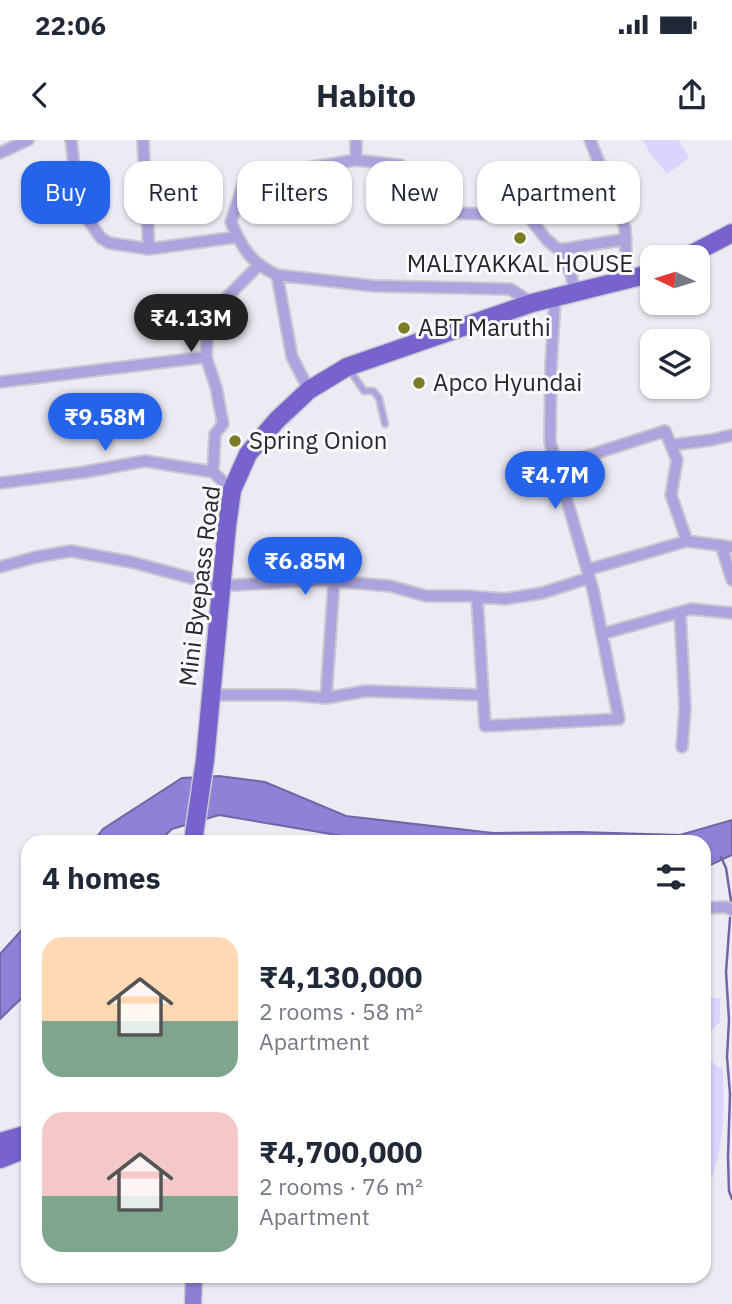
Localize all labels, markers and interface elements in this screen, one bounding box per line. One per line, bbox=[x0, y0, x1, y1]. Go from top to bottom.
text: 22:06 bbox=[35, 8, 106, 42]
text: Habito bbox=[316, 74, 416, 116]
icon: back bbox=[21, 76, 59, 114]
icon: share bbox=[673, 76, 711, 114]
chip: Buy bbox=[21, 161, 110, 224]
chip: Rent bbox=[124, 161, 223, 224]
chip: Filters bbox=[237, 161, 352, 224]
chip: New bbox=[366, 161, 463, 224]
chip: Apartment bbox=[477, 161, 640, 224]
marker: MALIYAKKAL HOUSE bbox=[512, 230, 528, 246]
north arrow bbox=[640, 245, 710, 315]
map controls bbox=[640, 245, 710, 399]
place label: MALIYAKKAL HOUSE bbox=[407, 247, 633, 279]
pin: ₹4.13M bbox=[134, 294, 248, 354]
text: ₹4.13M bbox=[150, 302, 232, 332]
place label: ABT Maruthi bbox=[418, 311, 551, 343]
marker: ABT Maruthi bbox=[396, 320, 412, 336]
button: layers bbox=[640, 329, 710, 399]
place label: Apco Hyundai bbox=[433, 366, 582, 398]
marker: Apco Hyundai bbox=[411, 375, 427, 391]
pin: ₹9.58M bbox=[48, 394, 162, 453]
text: ₹9.58M bbox=[64, 401, 146, 431]
place label: Spring Onion bbox=[249, 424, 387, 456]
marker: Spring Onion bbox=[227, 433, 243, 449]
pin: ₹4.7M bbox=[506, 452, 604, 511]
text: ₹4.7M bbox=[521, 459, 589, 489]
street label: Mini Byepass Road bbox=[171, 484, 227, 688]
pin: ₹6.85M bbox=[248, 538, 362, 597]
text: ₹6.85M bbox=[264, 545, 346, 575]
text: 4 homes bbox=[42, 858, 161, 897]
icon: filters bbox=[652, 858, 690, 896]
text: ₹4,130,000 bbox=[259, 957, 422, 996]
icon: home bbox=[98, 965, 182, 1049]
text: 2 rooms · 58 m² bbox=[259, 996, 423, 1026]
text: Apartment bbox=[259, 1026, 370, 1056]
text: ₹4,700,000 bbox=[259, 1132, 422, 1171]
icon: home bbox=[98, 1140, 182, 1224]
text: 2 rooms · 76 m² bbox=[259, 1171, 423, 1201]
text: Apartment bbox=[259, 1201, 370, 1231]

